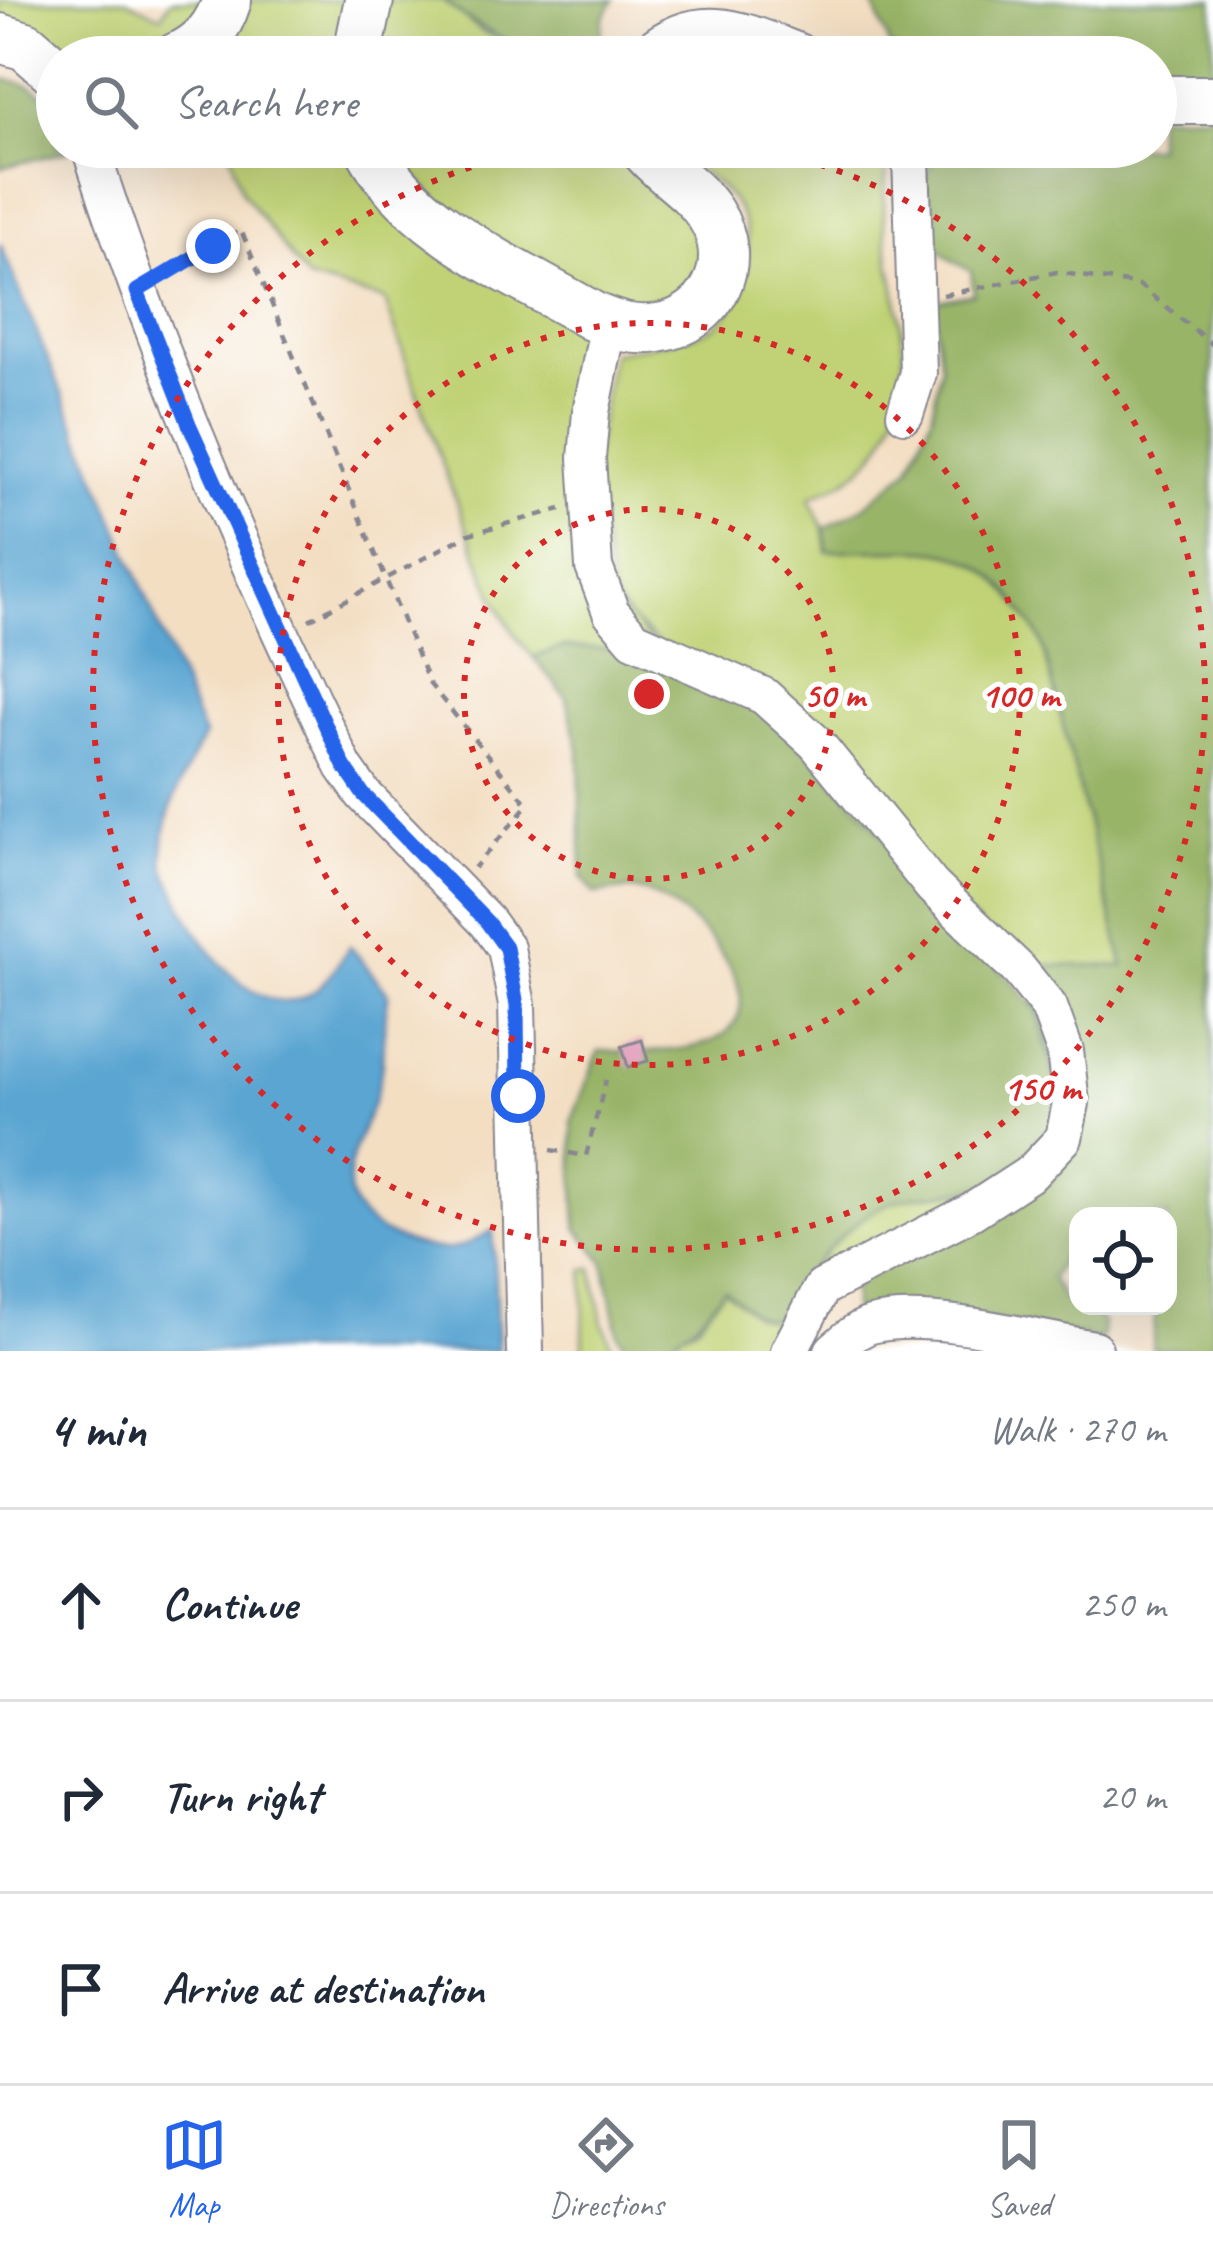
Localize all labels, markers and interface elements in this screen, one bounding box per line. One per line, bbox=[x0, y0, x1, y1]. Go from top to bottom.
search box bbox=[36, 36, 1177, 168]
icon: search bbox=[78, 69, 144, 135]
text: Search here bbox=[174, 74, 357, 131]
route end bbox=[186, 219, 240, 273]
text: 50 m bbox=[803, 672, 868, 718]
text: 100 m bbox=[981, 672, 1062, 718]
centre of rings bbox=[628, 673, 670, 715]
text: 150 m bbox=[1003, 1065, 1084, 1111]
route start bbox=[491, 1069, 545, 1123]
map controls bbox=[1069, 1207, 1177, 1315]
button: locate bbox=[1069, 1207, 1177, 1315]
text: 4 min bbox=[48, 1397, 146, 1461]
text: Walk · 270 m bbox=[989, 1405, 1165, 1454]
icon: ahead bbox=[48, 1572, 114, 1638]
text: Continue bbox=[162, 1576, 296, 1633]
text: 250 m bbox=[1081, 1580, 1165, 1629]
icon: right bbox=[48, 1764, 114, 1830]
text: Turn right bbox=[162, 1768, 320, 1825]
text: 20 m bbox=[1099, 1772, 1165, 1821]
icon: arrive bbox=[48, 1956, 114, 2022]
text: Arrive at destination bbox=[162, 1960, 484, 2017]
tab: Map bbox=[161, 2112, 227, 2226]
tab: Directions bbox=[549, 2112, 664, 2226]
tab: Saved bbox=[986, 2112, 1052, 2226]

